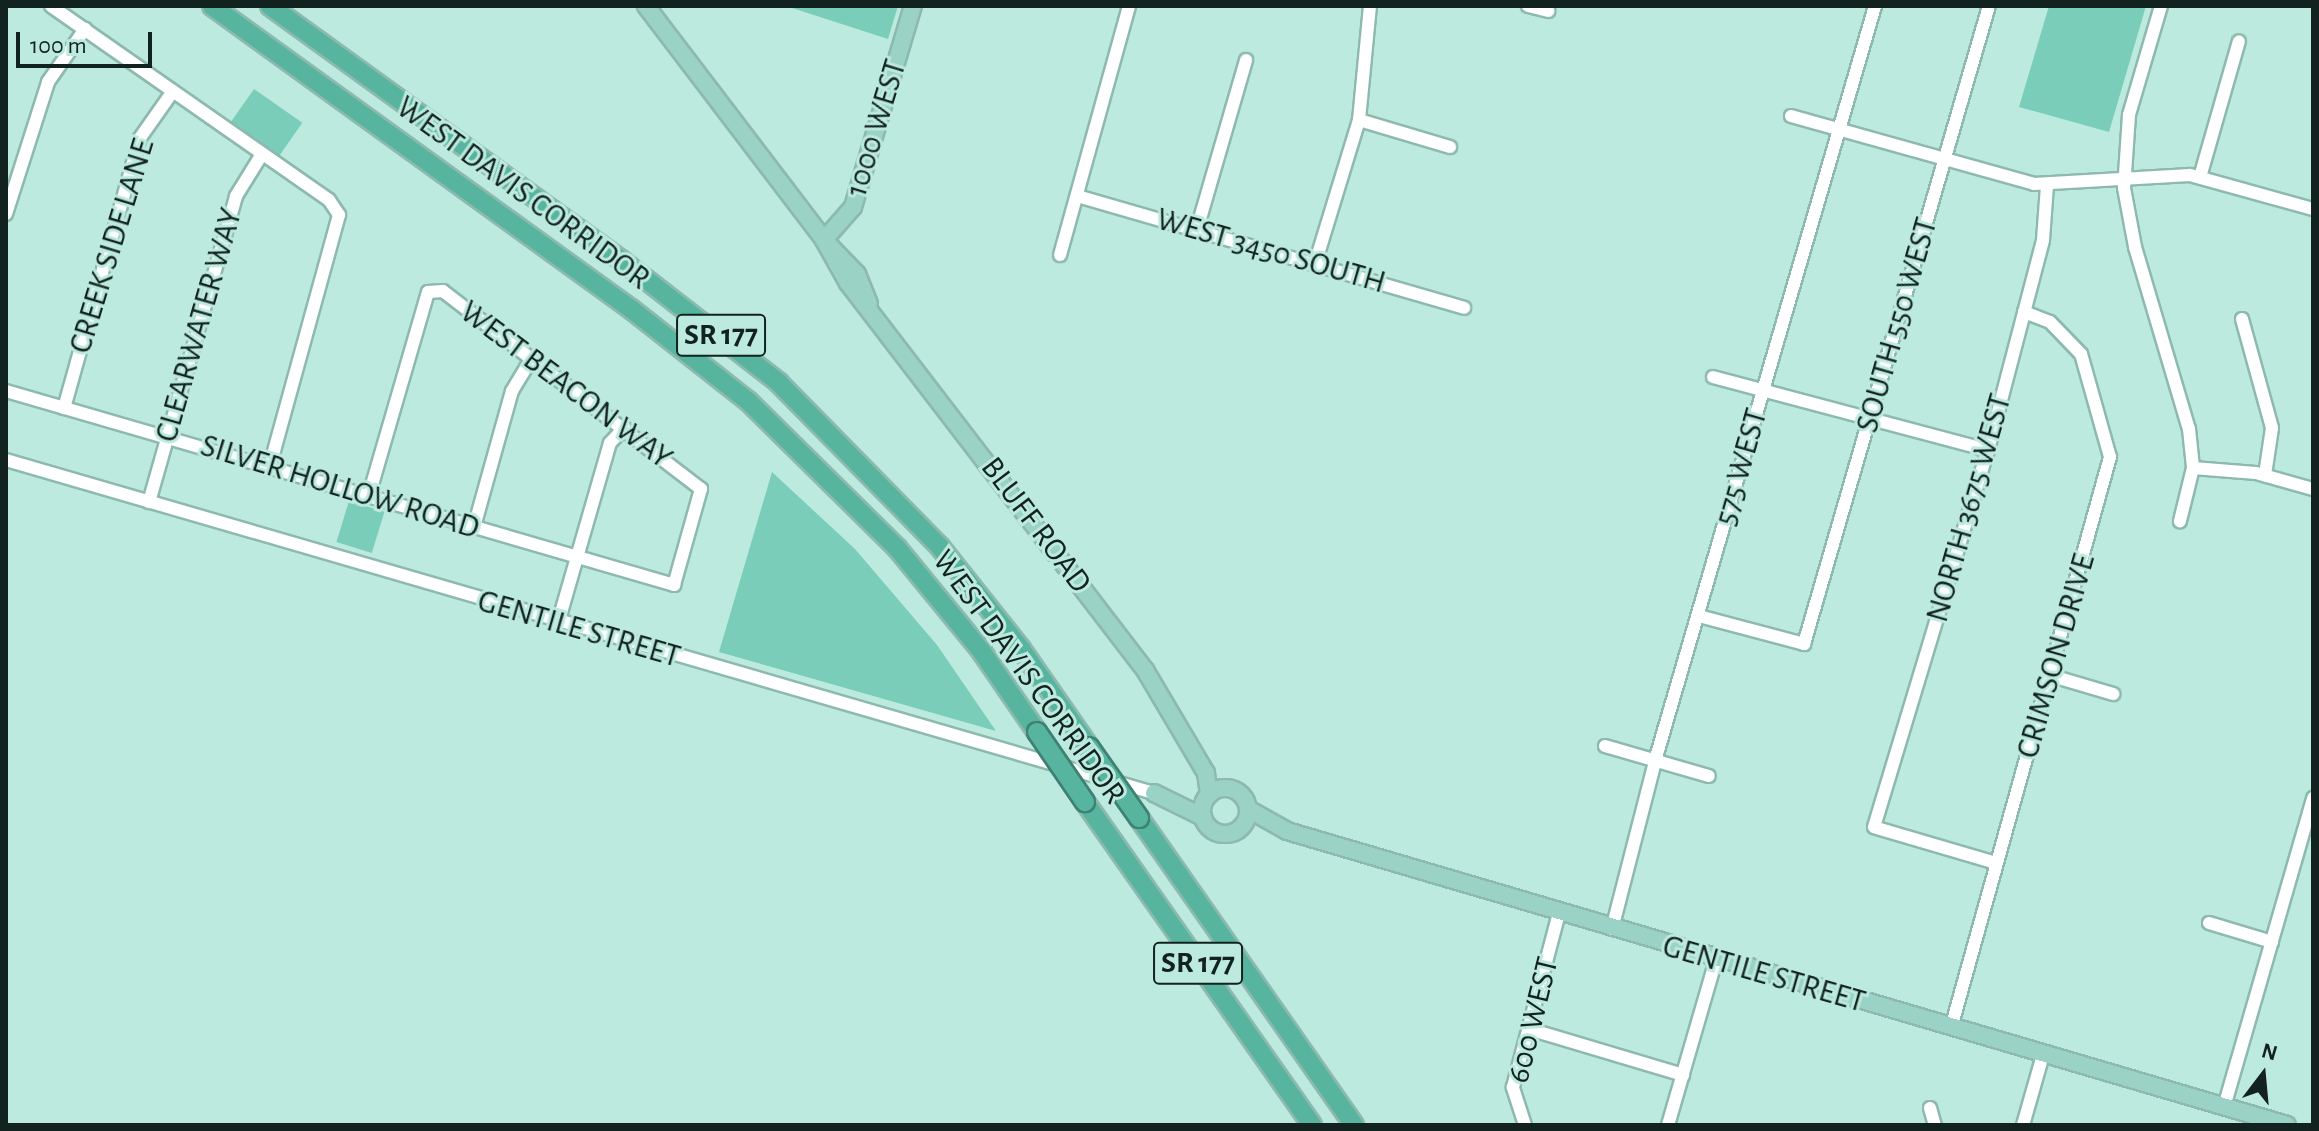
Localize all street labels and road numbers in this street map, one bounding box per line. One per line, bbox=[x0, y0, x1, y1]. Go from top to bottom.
street label: 1000 WEST bbox=[837, 55, 915, 201]
street label: WEST DAVIS CORRIDOR bbox=[389, 88, 657, 298]
street label: CREEK SIDE LANE bbox=[61, 134, 163, 358]
street label: WEST 3450 SOUTH bbox=[1152, 200, 1390, 302]
street label: CLEARWATER WAY bbox=[147, 204, 251, 446]
street label: SOUTH 550 WEST bbox=[1848, 213, 1946, 437]
street label: WEST BEACON WAY bbox=[452, 293, 680, 477]
road number: SR 177 bbox=[675, 309, 767, 361]
street label: NORTH 3675 WEST bbox=[1918, 389, 2020, 627]
street label: 575 WEST bbox=[1706, 404, 1776, 530]
street label: SILVER HOLLOW ROAD bbox=[196, 426, 484, 548]
street label: BLUFF ROAD bbox=[972, 450, 1100, 600]
street label: WEST DAVIS CORRIDOR bbox=[924, 543, 1134, 811]
street label: CRIMSON DRIVE bbox=[2009, 549, 2103, 763]
street label: GENTILE STREET bbox=[473, 582, 685, 676]
street label: GENTILE STREET bbox=[1658, 927, 1870, 1021]
road number: SR 177 bbox=[1152, 937, 1244, 989]
street label: 600 WEST bbox=[1499, 953, 1567, 1087]

